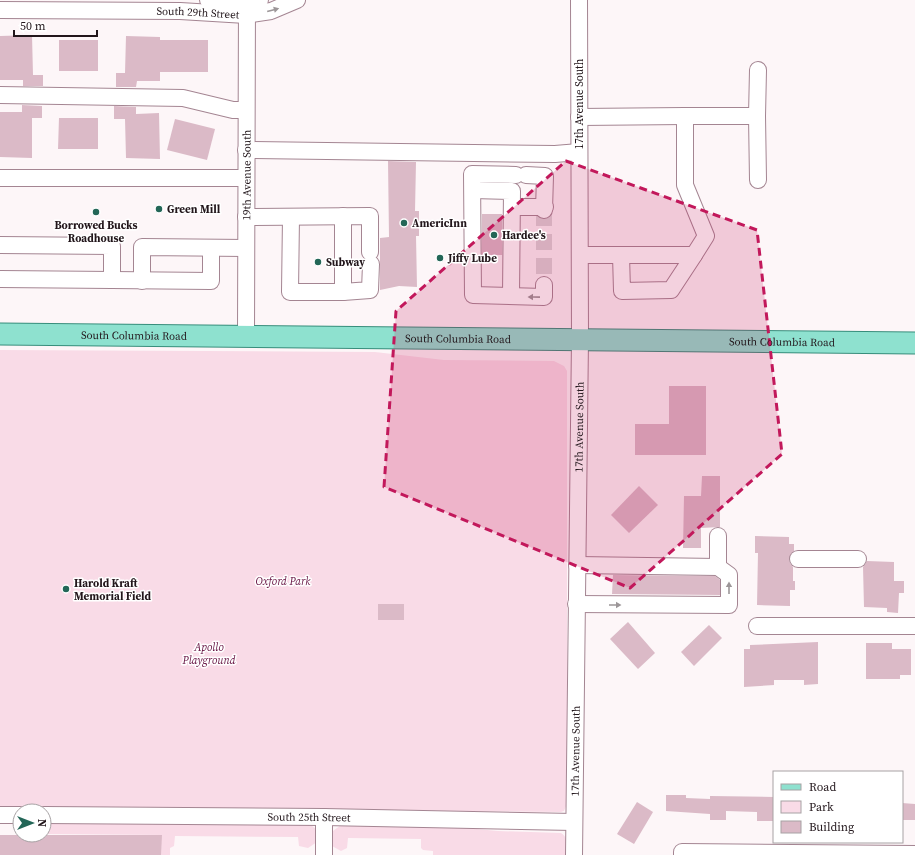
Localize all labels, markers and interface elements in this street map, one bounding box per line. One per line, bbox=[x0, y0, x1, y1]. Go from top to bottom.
street label: South 29th Street bbox=[156, 4, 240, 23]
one-way arrow bbox=[266, 6, 279, 12]
scale bar bbox=[14, 12, 97, 38]
text: 50 m bbox=[20, 18, 46, 34]
street label: 17th Avenue South bbox=[572, 58, 587, 149]
street label: 19th Avenue South bbox=[239, 129, 255, 220]
place label: Green Mill bbox=[167, 202, 221, 217]
marker: Green Mill bbox=[154, 204, 164, 214]
marker: Borrowed Bucks Roadhouse bbox=[91, 207, 101, 217]
place label: AmericInn bbox=[412, 216, 467, 231]
place label: Borrowed Bucks Roadhouse bbox=[54, 218, 138, 246]
marker: AmericInn bbox=[399, 218, 409, 228]
place label: Hardee's bbox=[502, 228, 546, 243]
marker: Hardee's bbox=[489, 230, 499, 240]
place label: Jiffy Lube bbox=[447, 251, 497, 266]
marker: Jiffy Lube bbox=[435, 253, 445, 263]
place label: Subway bbox=[326, 255, 365, 270]
marker: Subway bbox=[313, 257, 323, 267]
one-way arrow bbox=[527, 294, 540, 300]
street label: South Columbia Road bbox=[81, 328, 188, 344]
street label: South Columbia Road bbox=[405, 331, 512, 347]
street label: South Columbia Road bbox=[729, 334, 836, 350]
street label: 17th Avenue South bbox=[571, 381, 588, 472]
park label: Oxford Park bbox=[256, 574, 311, 589]
place label: Harold Kraft Memorial Field bbox=[74, 576, 152, 604]
one-way arrow bbox=[726, 581, 732, 594]
marker: Harold Kraft Memorial Field bbox=[61, 584, 71, 594]
one-way arrow bbox=[609, 601, 621, 608]
park label: Apollo Playground bbox=[181, 640, 236, 668]
street label: 17th Avenue South bbox=[568, 705, 584, 796]
legend bbox=[773, 771, 903, 843]
text: Road bbox=[809, 779, 836, 795]
text: Park bbox=[809, 799, 834, 815]
north arrow bbox=[12, 803, 52, 843]
street label: South 25th Street bbox=[267, 810, 351, 826]
text: N bbox=[34, 819, 49, 827]
text: Building bbox=[809, 819, 854, 835]

